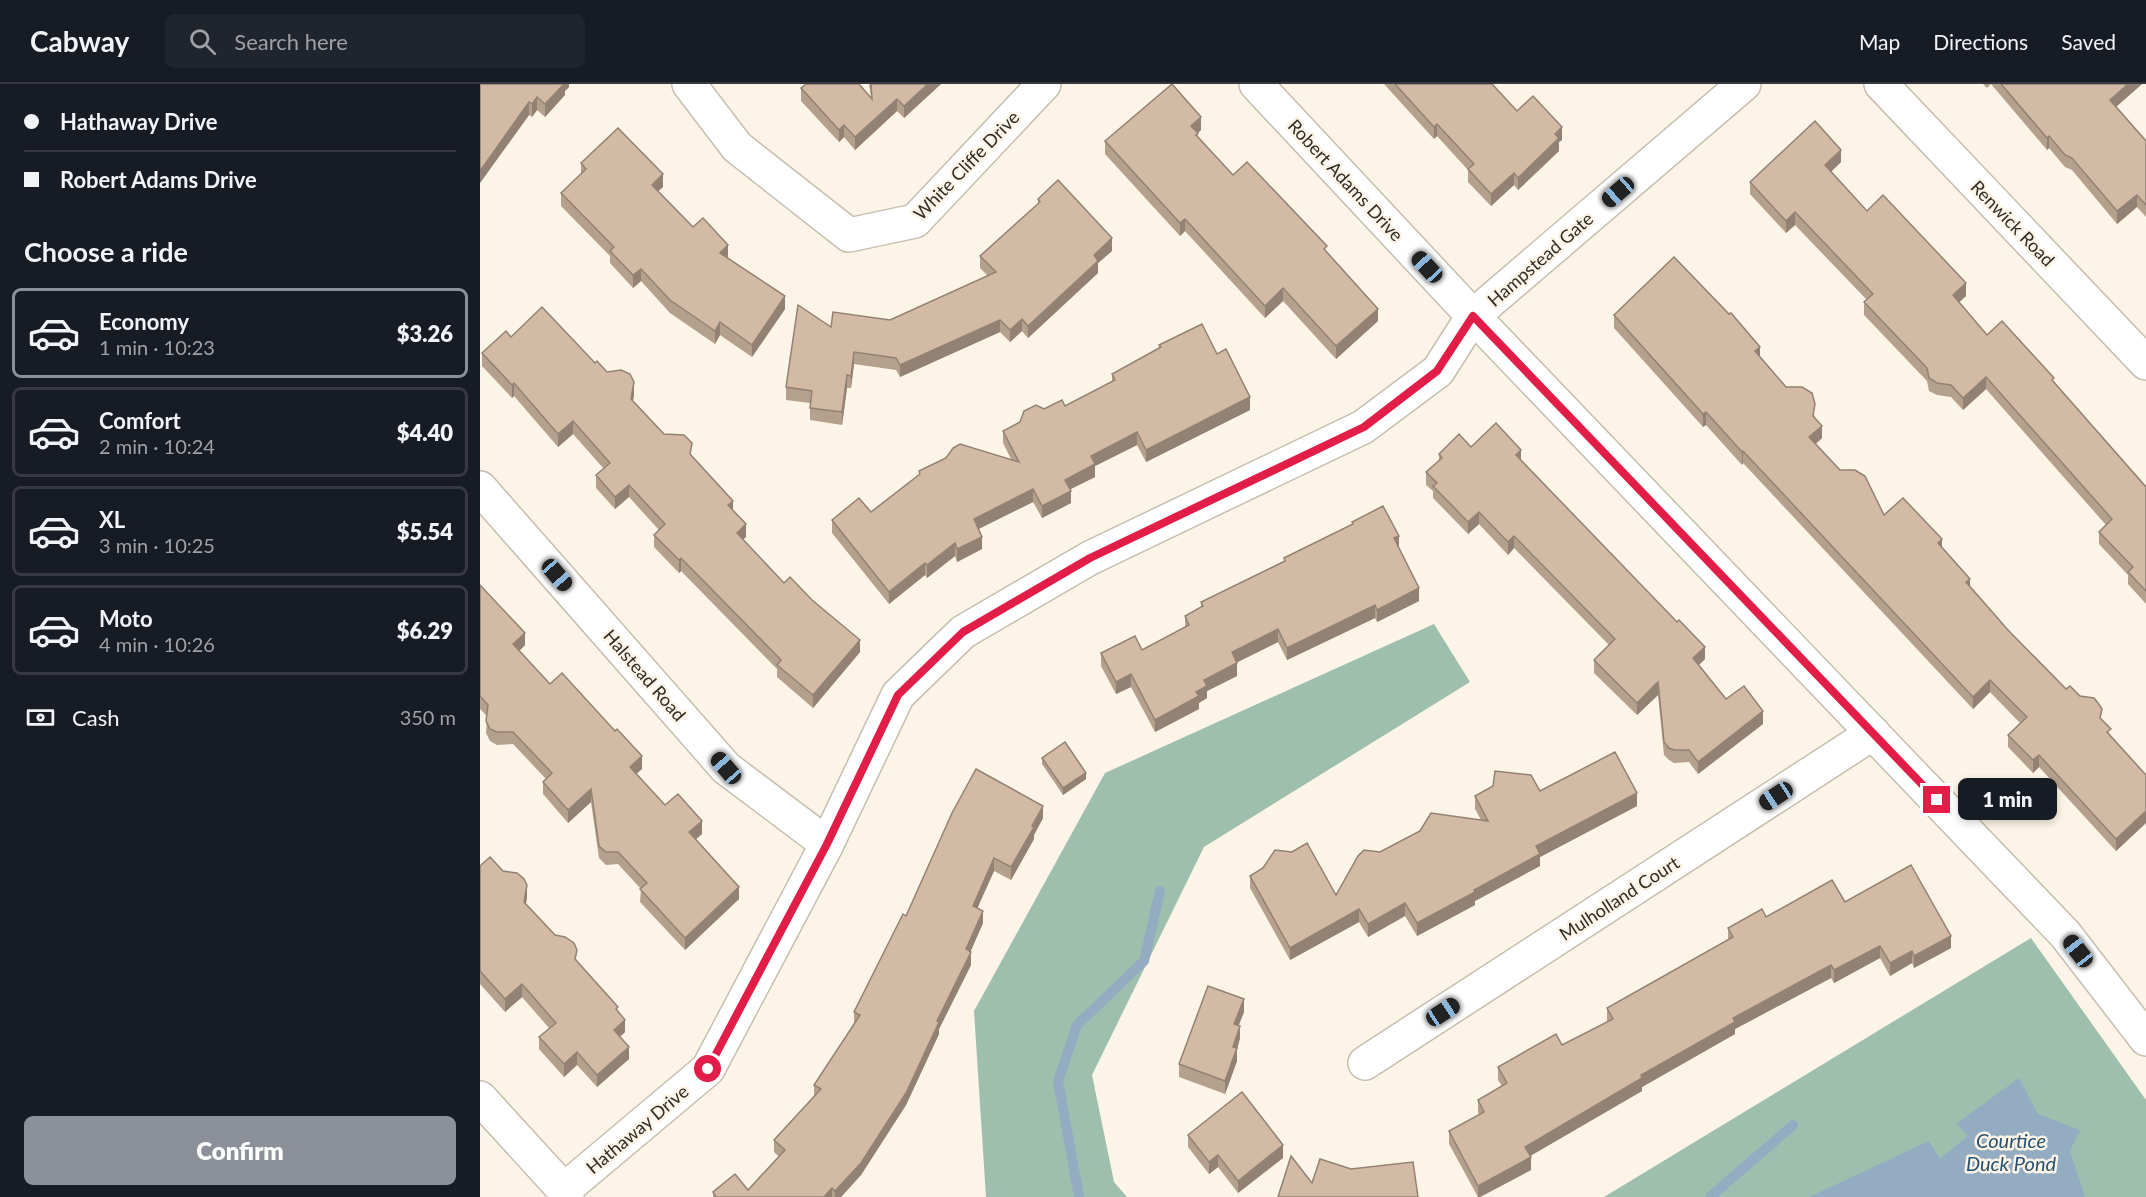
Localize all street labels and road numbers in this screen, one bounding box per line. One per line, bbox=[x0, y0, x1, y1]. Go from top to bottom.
street label: White Cliffe Drive bbox=[909, 106, 1023, 224]
street label: Robert Adams Drive bbox=[1284, 114, 1408, 246]
street label: Renwick Road bbox=[1967, 175, 2059, 271]
street label: Hampstead Gate bbox=[1483, 207, 1597, 311]
street label: Halstead Road bbox=[599, 625, 691, 725]
street label: Mulholland Court bbox=[1555, 851, 1683, 945]
street label: Hathaway Drive bbox=[581, 1080, 693, 1178]

